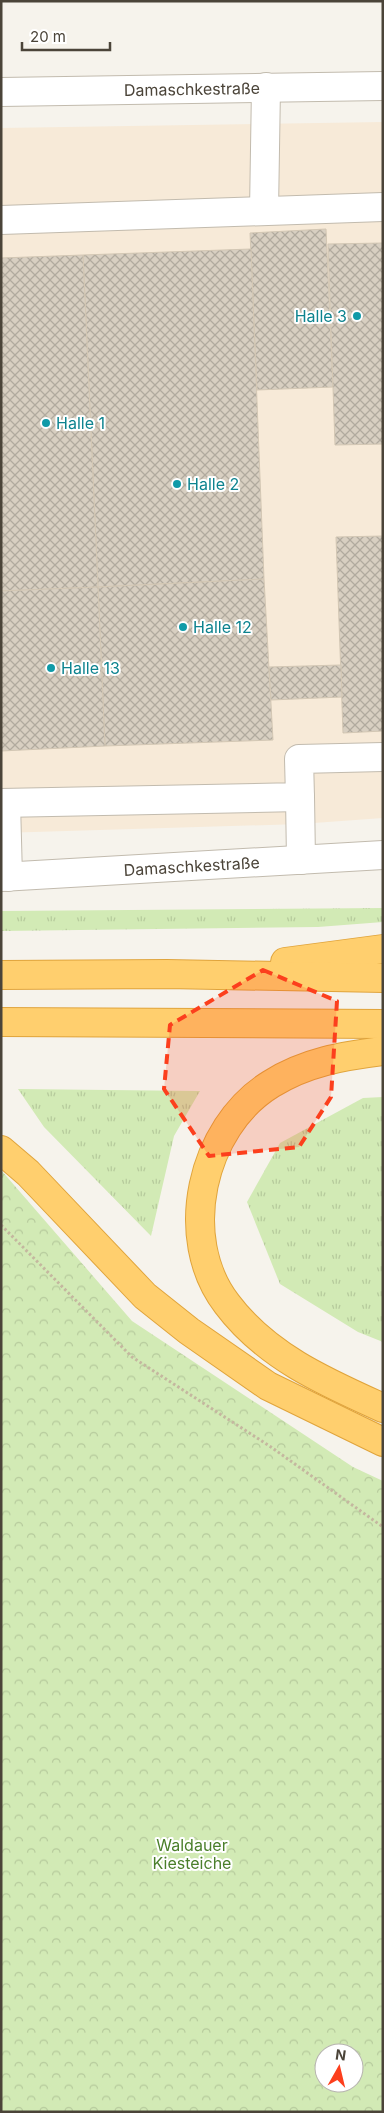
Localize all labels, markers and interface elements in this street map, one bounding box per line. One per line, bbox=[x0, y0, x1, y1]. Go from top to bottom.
scale bar bbox=[22, 20, 110, 52]
text: 20 m bbox=[30, 27, 66, 46]
street label: Damaschkestraße bbox=[124, 78, 260, 100]
place label: Halle 3 bbox=[295, 306, 347, 326]
marker: Halle 3 bbox=[351, 310, 363, 322]
place label: Halle 1 bbox=[56, 413, 105, 433]
marker: Halle 1 bbox=[40, 417, 52, 429]
place label: Halle 2 bbox=[187, 474, 239, 494]
marker: Halle 2 bbox=[171, 478, 183, 490]
place label: Halle 12 bbox=[193, 617, 252, 637]
marker: Halle 12 bbox=[177, 621, 189, 633]
place label: Halle 13 bbox=[61, 658, 120, 678]
marker: Halle 13 bbox=[45, 662, 57, 674]
street label: Damaschkestraße bbox=[123, 852, 260, 880]
park label: Waldauer Kiesteiche bbox=[153, 1835, 231, 1873]
north arrow bbox=[314, 2043, 364, 2093]
text: N bbox=[334, 2045, 347, 2064]

